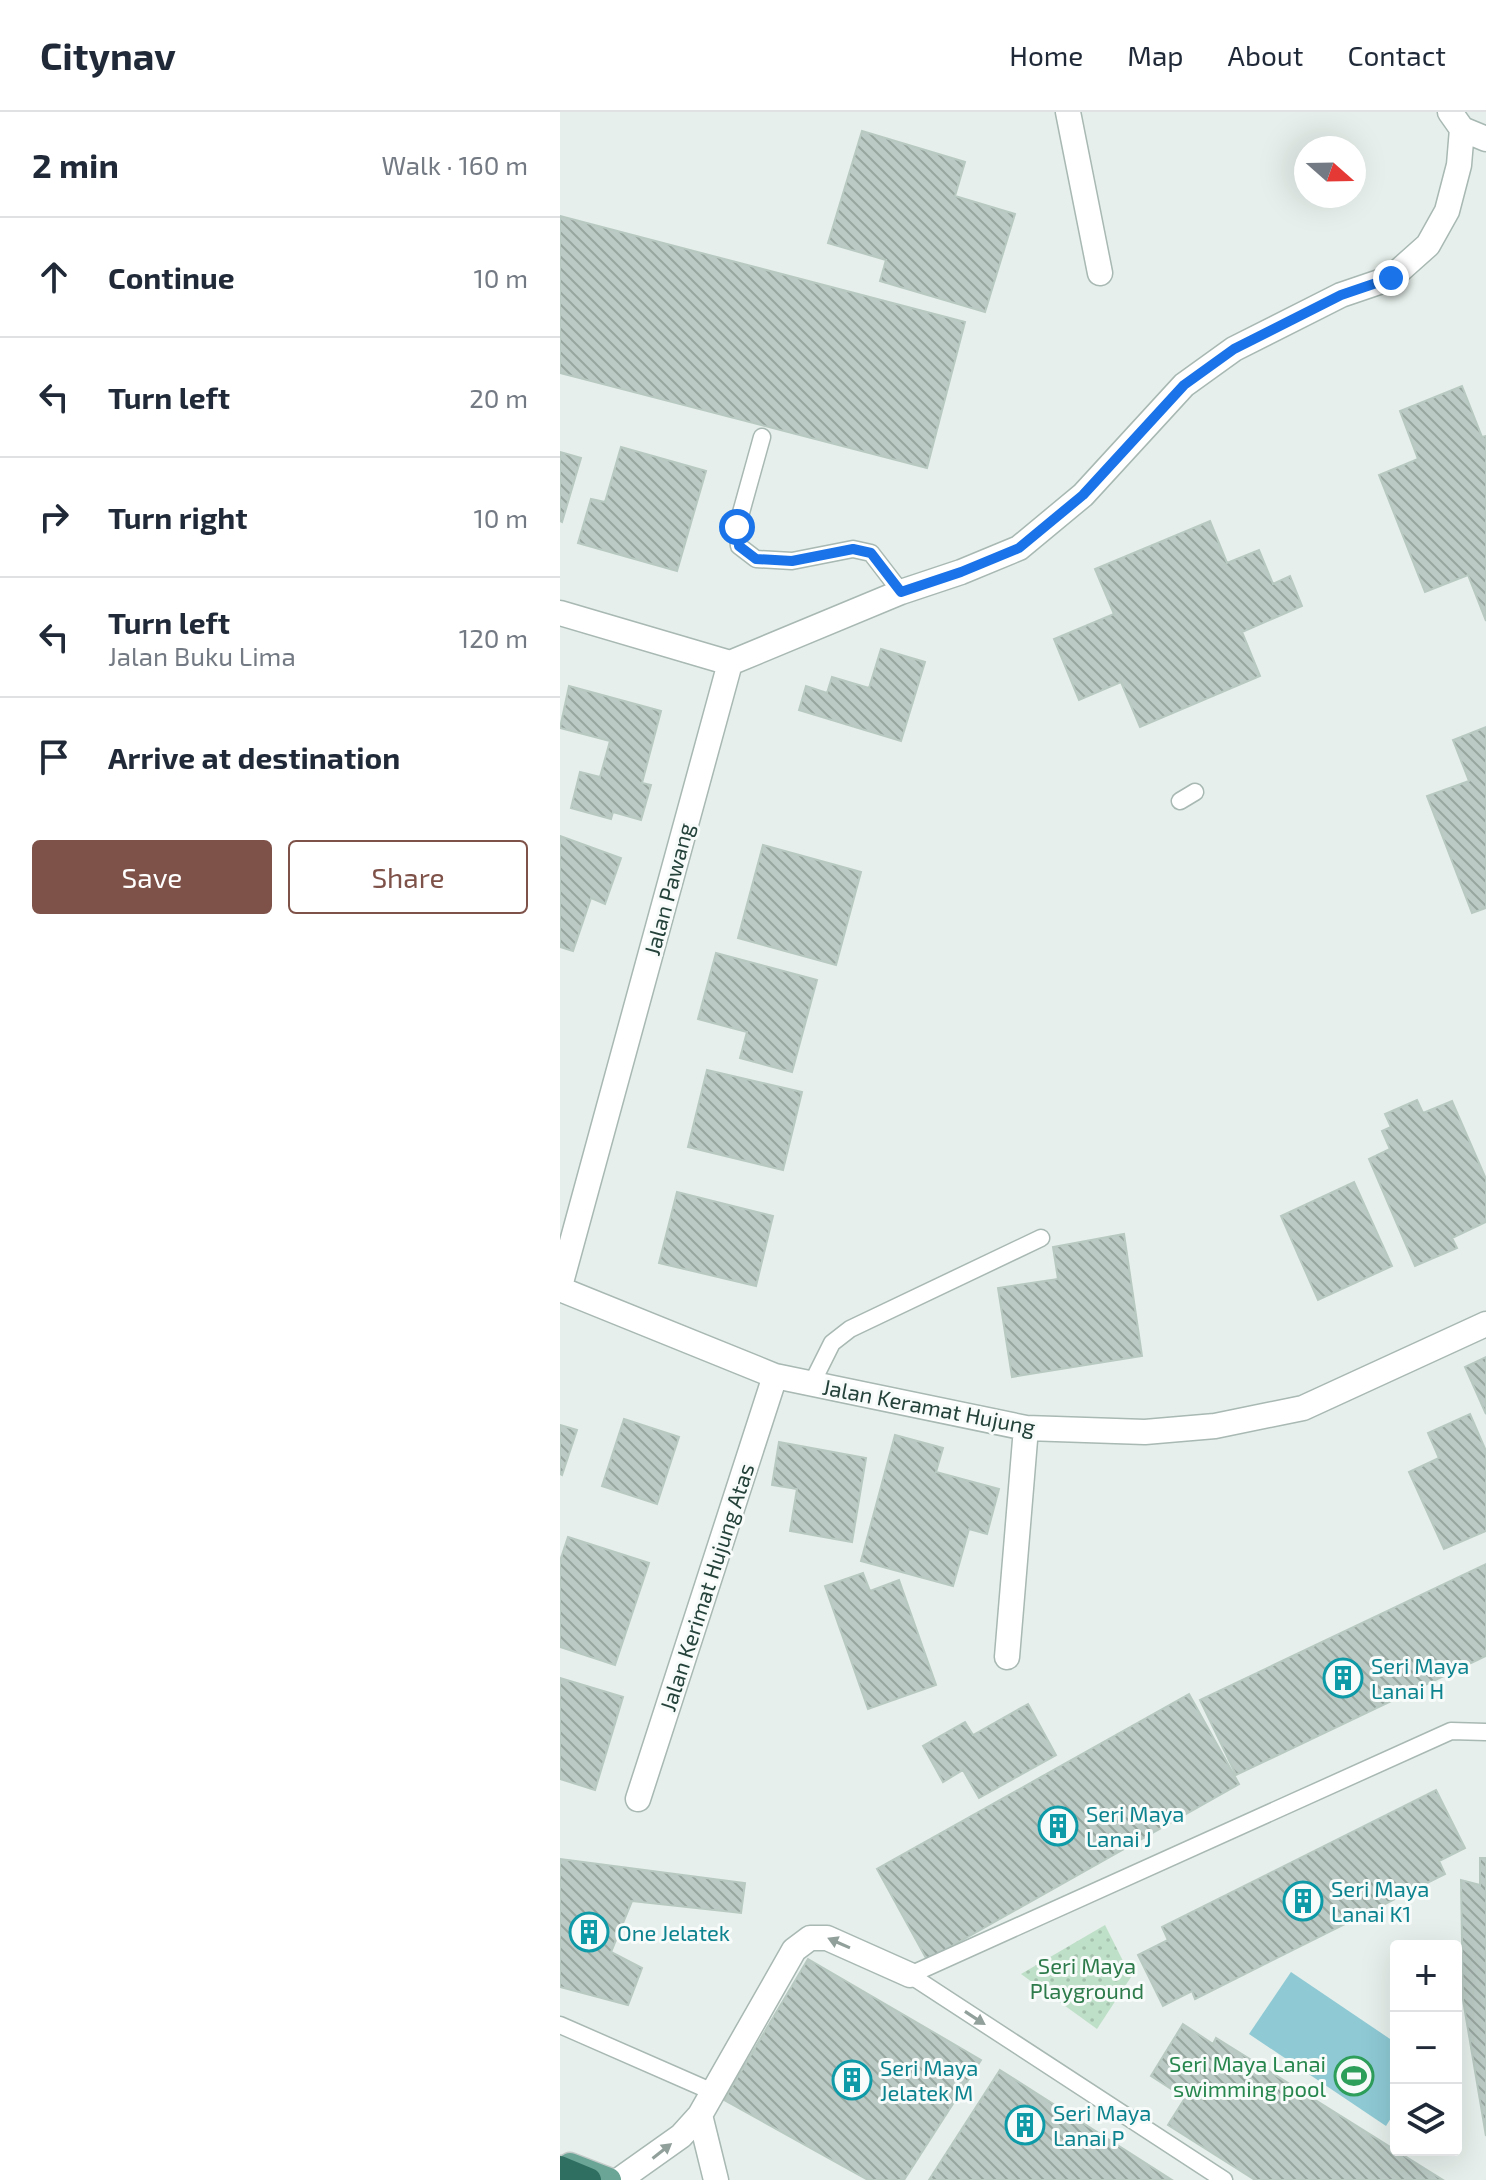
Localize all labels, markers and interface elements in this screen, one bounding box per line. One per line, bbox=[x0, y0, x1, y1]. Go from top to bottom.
text: Citynav bbox=[40, 32, 176, 78]
text: Home bbox=[1009, 38, 1083, 72]
text: Map bbox=[1127, 38, 1184, 72]
text: About bbox=[1228, 38, 1303, 72]
text: Contact bbox=[1347, 38, 1446, 72]
north arrow bbox=[1294, 136, 1366, 208]
text: 2 min bbox=[32, 144, 119, 185]
text: Walk · 160 m bbox=[381, 149, 528, 180]
icon: ahead bbox=[32, 255, 76, 299]
text: Continue bbox=[108, 259, 235, 295]
route end bbox=[1373, 260, 1409, 296]
text: 10 m bbox=[473, 262, 528, 293]
icon: left bbox=[32, 375, 76, 419]
text: Turn left bbox=[108, 379, 230, 415]
text: 20 m bbox=[469, 382, 528, 413]
icon: right bbox=[32, 495, 76, 539]
text: Turn right bbox=[108, 499, 248, 535]
text: 10 m bbox=[473, 502, 528, 533]
route start bbox=[719, 509, 755, 545]
text: Turn left bbox=[108, 604, 230, 640]
icon: left bbox=[32, 615, 76, 659]
text: 120 m bbox=[459, 622, 528, 653]
text: Jalan Buku Lima bbox=[108, 640, 296, 671]
icon: arrive bbox=[32, 735, 76, 779]
text: Arrive at destination bbox=[108, 739, 400, 775]
street label: Jalan Pawang bbox=[638, 820, 698, 958]
button: Save bbox=[32, 840, 272, 914]
button: Share bbox=[288, 840, 528, 914]
street label: Jalan Keramat Hujung bbox=[820, 1373, 1038, 1440]
street label: Jalan Kerimat Hujung Atas bbox=[654, 1460, 759, 1715]
place label: Seri Maya Lanai H bbox=[1371, 1652, 1469, 1703]
building icon: Seri Maya Lanai H bbox=[1322, 1657, 1364, 1699]
place label: Seri Maya Lanai J bbox=[1086, 1800, 1184, 1851]
building icon: Seri Maya Lanai J bbox=[1037, 1805, 1079, 1847]
place label: Seri Maya Lanai K1 bbox=[1331, 1875, 1429, 1926]
building icon: Seri Maya Lanai K1 bbox=[1282, 1880, 1324, 1922]
building icon: One Jelatek bbox=[568, 1911, 610, 1953]
place label: One Jelatek bbox=[617, 1919, 730, 1945]
one-way arrow bbox=[827, 1937, 851, 1950]
map controls bbox=[1390, 1940, 1462, 2156]
button: + bbox=[1390, 1940, 1462, 2012]
park label: Seri Maya Playground bbox=[1030, 1952, 1144, 2003]
one-way arrow bbox=[965, 2010, 986, 2025]
button: − bbox=[1390, 2012, 1462, 2084]
place label: Seri Maya Lanai swimming pool bbox=[1169, 2050, 1326, 2101]
place label: Seri Maya Jelatek M bbox=[880, 2054, 978, 2105]
sports icon: Seri Maya Lanai swimming pool bbox=[1333, 2055, 1375, 2097]
building icon: Seri Maya Jelatek M bbox=[831, 2059, 873, 2101]
button: layers bbox=[1390, 2084, 1462, 2156]
place label: Seri Maya Lanai P bbox=[1053, 2099, 1151, 2150]
building icon: Seri Maya Lanai P bbox=[1004, 2104, 1046, 2146]
one-way arrow bbox=[652, 2143, 672, 2159]

